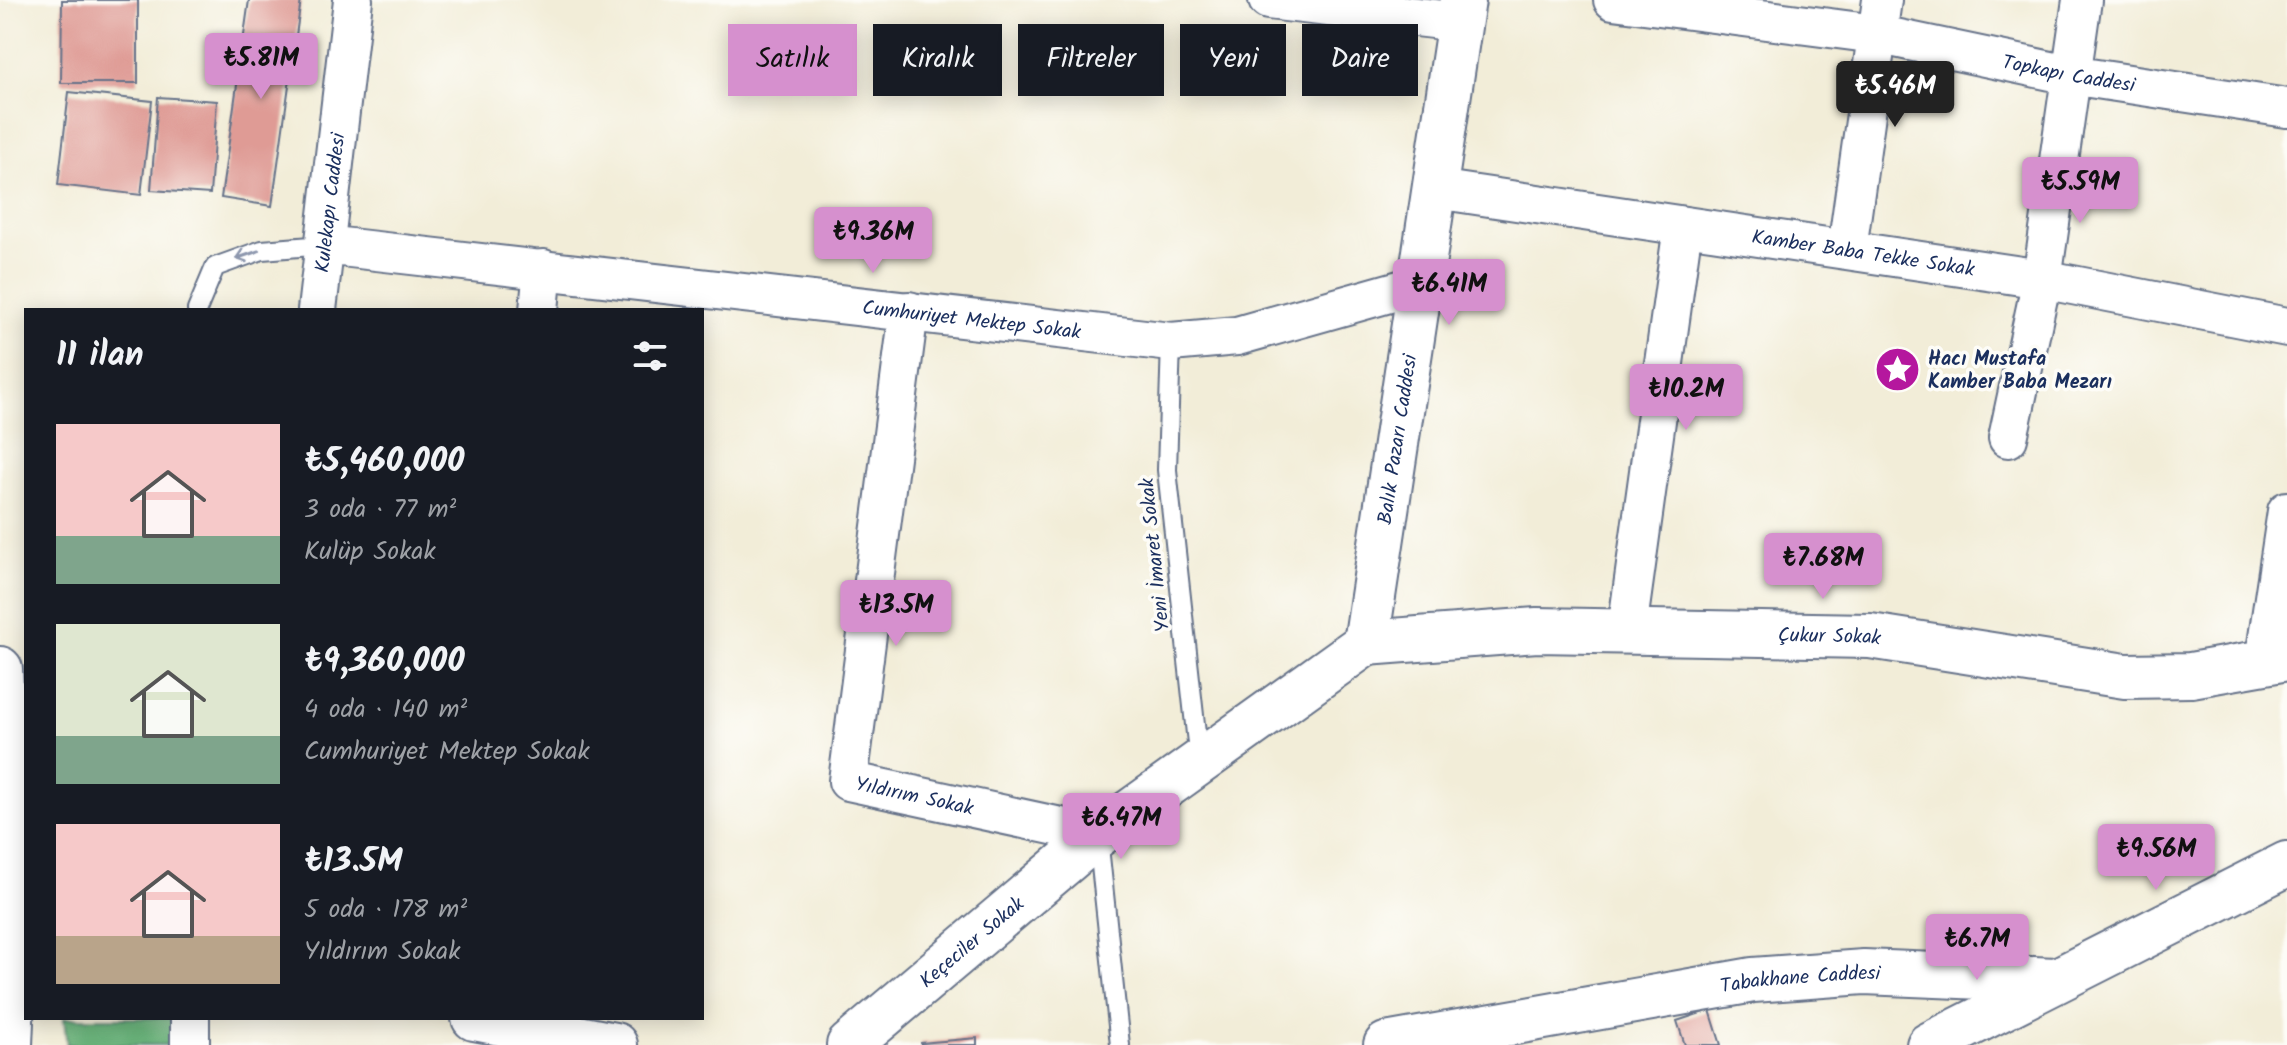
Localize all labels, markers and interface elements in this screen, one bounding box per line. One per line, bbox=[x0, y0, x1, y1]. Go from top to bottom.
chip: Satılık bbox=[728, 24, 857, 96]
chip: Kiralık bbox=[873, 24, 1002, 96]
chip: Filtreler bbox=[1018, 24, 1164, 96]
chip: Yeni bbox=[1180, 24, 1286, 96]
chip: Daire bbox=[1302, 24, 1418, 96]
pin: ₺5.81M bbox=[196, 33, 326, 101]
text: ₺5.81M bbox=[223, 38, 299, 80]
street label: Topkapı Caddesi bbox=[1999, 47, 2138, 103]
pin: ₺5.46M bbox=[1830, 61, 1960, 129]
text: ₺5.46M bbox=[1854, 66, 1936, 108]
street label: Kulekapı Caddesi bbox=[307, 130, 356, 275]
pin: ₺5.59M bbox=[2015, 157, 2145, 225]
text: ₺5.59M bbox=[2040, 162, 2120, 204]
pin: ₺9.36M bbox=[808, 207, 938, 275]
text: ₺9.36M bbox=[832, 212, 914, 254]
street label: Kamber Baba Tekke Sokak bbox=[1750, 222, 1977, 287]
one-way arrow bbox=[235, 249, 260, 264]
pin: ₺6.41M bbox=[1384, 259, 1514, 327]
text: ₺6.41M bbox=[1411, 264, 1487, 306]
street label: Cumhuriyet Mektep Sokak bbox=[861, 293, 1083, 350]
text: 11 ilan bbox=[56, 329, 144, 383]
icon: filters bbox=[628, 334, 672, 378]
place label: Hacı Mustafa Kamber Baba Mezarı bbox=[1928, 344, 2112, 399]
place icon: Hacı Mustafa Kamber Baba Mezarı bbox=[1873, 345, 1921, 393]
street label: Balık Pazarı Caddesi bbox=[1370, 351, 1428, 527]
pin: ₺10.2M bbox=[1621, 364, 1751, 432]
text: ₺10.2M bbox=[1648, 369, 1724, 411]
text: ₺5,460,000 bbox=[304, 435, 465, 489]
icon: home bbox=[120, 456, 216, 552]
street label: Yeni İmaret Sokak bbox=[1132, 476, 1180, 633]
text: 3 oda · 77 m² bbox=[304, 489, 456, 531]
text: Kulüp Sokak bbox=[304, 531, 436, 573]
pin: ₺7.68M bbox=[1758, 533, 1888, 601]
text: ₺7.68M bbox=[1782, 538, 1864, 580]
pin: ₺13.5M bbox=[831, 580, 961, 648]
text: ₺13.5M bbox=[858, 585, 934, 627]
street label: Çukur Sokak bbox=[1778, 620, 1884, 656]
text: ₺9,360,000 bbox=[304, 635, 465, 689]
icon: home bbox=[120, 656, 216, 752]
text: 4 oda · 140 m² bbox=[304, 689, 467, 731]
text: Cumhuriyet Mektep Sokak bbox=[304, 731, 590, 773]
street label: Yıldırım Sokak bbox=[852, 769, 977, 826]
pin: ₺6.47M bbox=[1056, 793, 1186, 861]
text: ₺6.47M bbox=[1081, 798, 1161, 840]
pin: ₺9.56M bbox=[2091, 824, 2221, 892]
text: ₺9.56M bbox=[2116, 829, 2196, 871]
text: ₺13.5M bbox=[304, 835, 403, 889]
icon: home bbox=[120, 856, 216, 952]
text: 5 oda · 178 m² bbox=[304, 889, 467, 931]
street label: Keçeciler Sokak bbox=[913, 889, 1033, 997]
pin: ₺6.7M bbox=[1921, 914, 2033, 982]
text: ₺6.7M bbox=[1944, 919, 2010, 961]
text: Yıldırım Sokak bbox=[304, 931, 460, 973]
street label: Tabakhane Caddesi bbox=[1718, 958, 1882, 1004]

